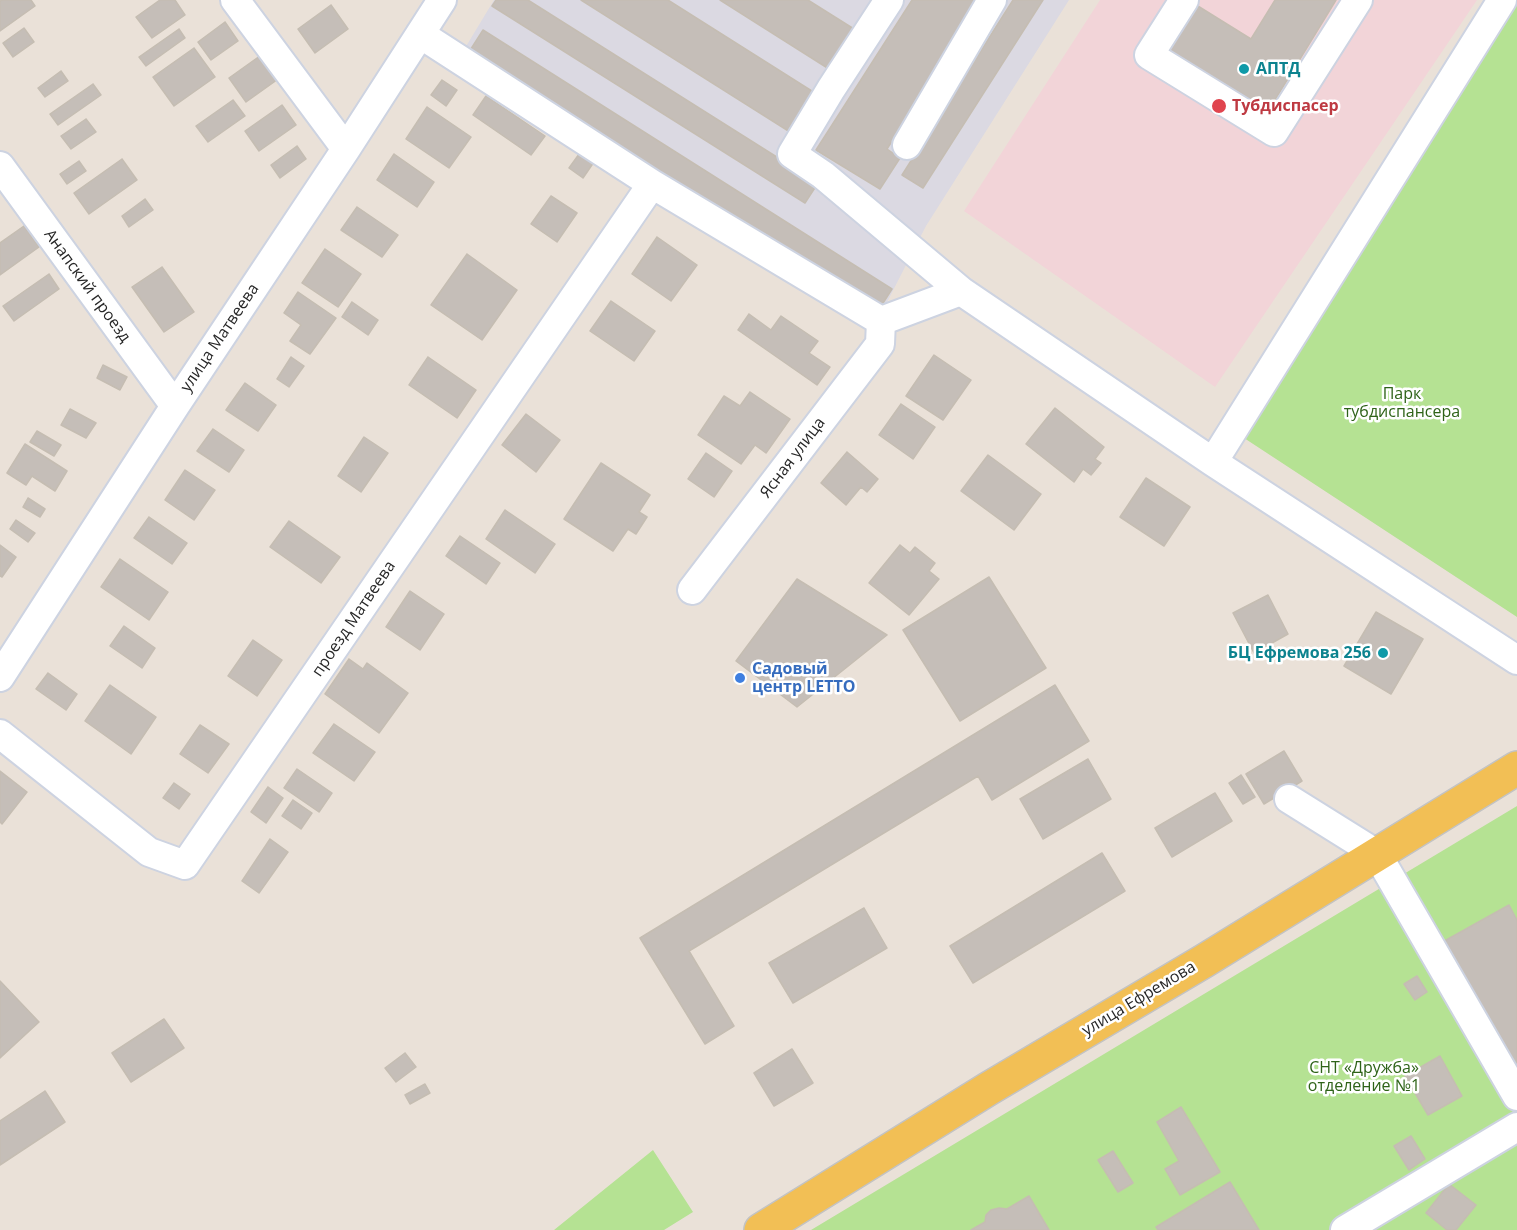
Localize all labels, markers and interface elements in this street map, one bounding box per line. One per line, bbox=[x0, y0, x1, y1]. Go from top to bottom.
place label: АПТД bbox=[1256, 59, 1300, 79]
marker: АПТД bbox=[1237, 62, 1251, 76]
place label: Тубдиспасер bbox=[1232, 96, 1339, 116]
marker: Тубдиспасер bbox=[1210, 97, 1228, 115]
street label: Анапский проезд bbox=[40, 226, 134, 346]
street label: улица Матвеева bbox=[177, 280, 263, 396]
park label: Парк тубдиспансера bbox=[1344, 384, 1460, 422]
street label: Ясная улица bbox=[756, 414, 830, 502]
street label: проезд Матвеева bbox=[308, 557, 400, 681]
place label: БЦ Ефремова 256 bbox=[1228, 643, 1371, 663]
marker: БЦ Ефремова 256 bbox=[1376, 646, 1390, 660]
place label: Садовый центр LETTO bbox=[752, 659, 855, 697]
marker: Садовый центр LETTO bbox=[733, 671, 747, 685]
street label: улица Ефремова bbox=[1079, 958, 1199, 1040]
park label: СНТ «Дружба» отделение №1 bbox=[1308, 1058, 1420, 1096]

